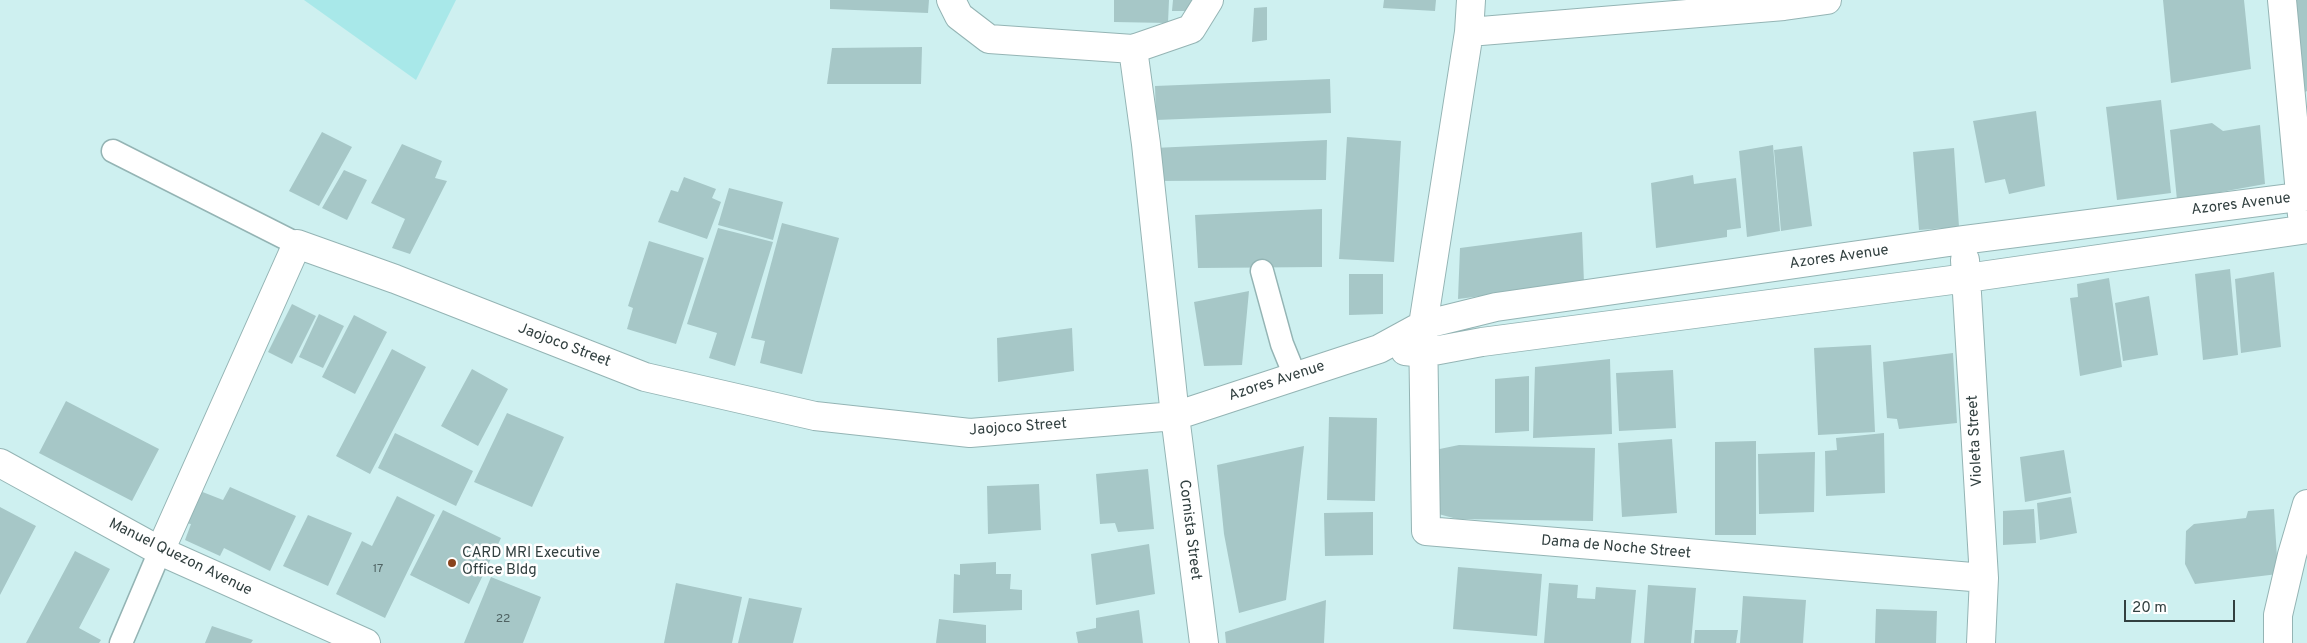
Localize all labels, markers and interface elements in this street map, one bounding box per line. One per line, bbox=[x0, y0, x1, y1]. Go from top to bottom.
street label: Azores Avenue bbox=[2190, 190, 2292, 220]
street label: Azores Avenue bbox=[1788, 242, 1890, 274]
street label: Jaojoco Street bbox=[515, 320, 613, 372]
street label: Azores Avenue bbox=[1227, 358, 1327, 406]
street label: Violeta Street bbox=[1965, 395, 1987, 487]
street label: Jaojoco Street bbox=[969, 416, 1067, 440]
street label: Cornista Street bbox=[1174, 479, 1204, 581]
street label: Manuel Quezon Avenue bbox=[105, 515, 255, 601]
street label: Dama de Noche Street bbox=[1540, 532, 1692, 564]
place label: CARD MRI Executive Office Bldg bbox=[462, 545, 600, 580]
marker: CARD MRI Executive Office Bldg bbox=[446, 557, 458, 569]
house number: 17 bbox=[373, 563, 383, 577]
scale bar bbox=[2127, 590, 2238, 622]
text: 20 m bbox=[2132, 599, 2167, 618]
house number: 22 bbox=[496, 613, 510, 627]

